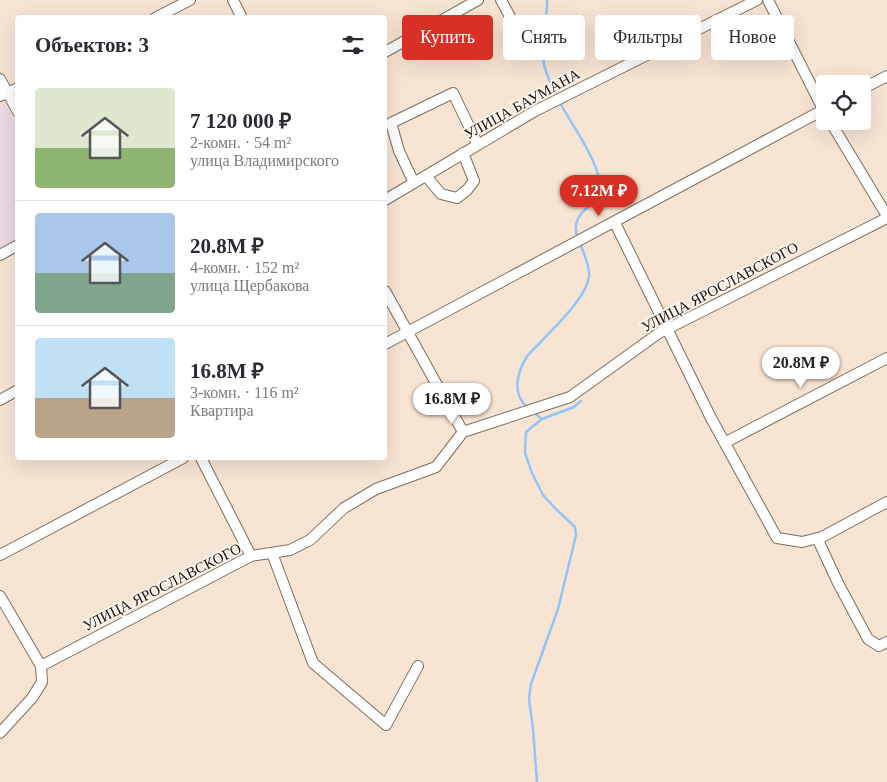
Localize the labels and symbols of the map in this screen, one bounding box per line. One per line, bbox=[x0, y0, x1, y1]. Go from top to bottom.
street label: УЛИЦА БАУМАНА bbox=[461, 65, 583, 142]
pin: 7.12M ₽ bbox=[553, 174, 645, 217]
street label: УЛИЦА ЯРОСЛАВСКОГО bbox=[639, 239, 801, 335]
pin: 20.8M ₽ bbox=[755, 346, 847, 389]
pin: 16.8M ₽ bbox=[406, 382, 498, 425]
street label: УЛИЦА ЯРОСЛАВСКОГО bbox=[80, 540, 244, 634]

